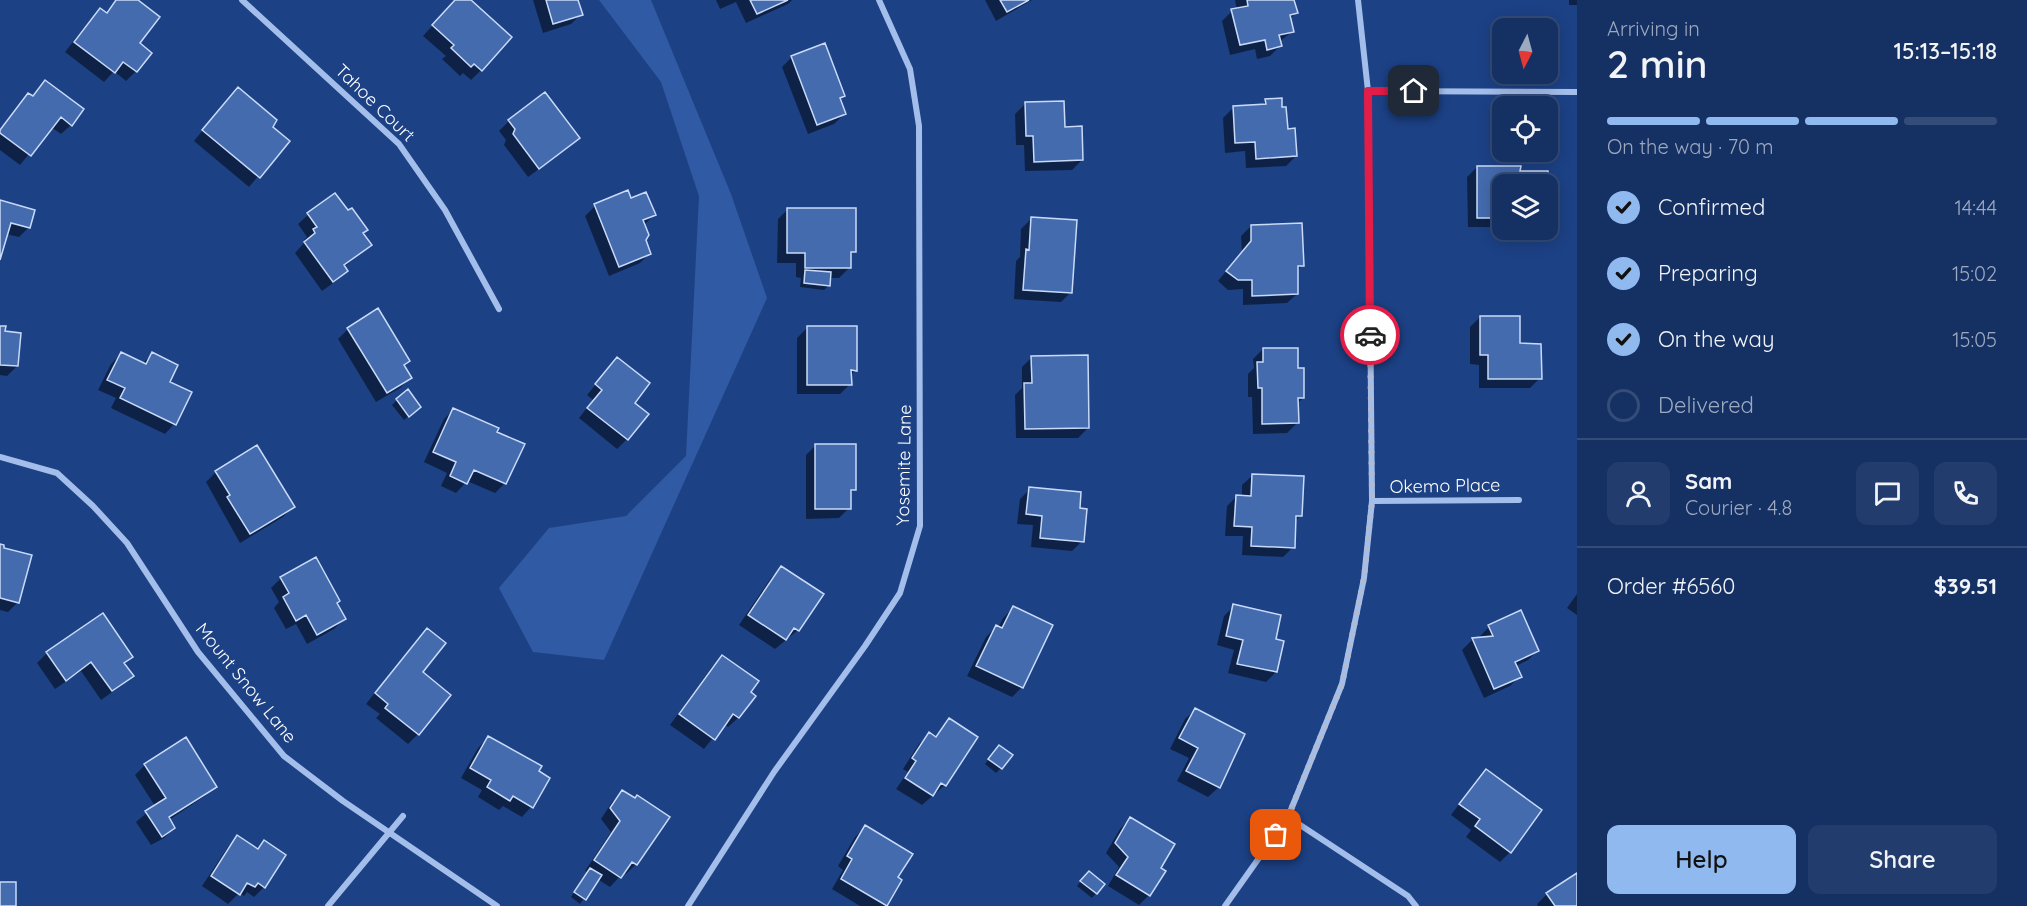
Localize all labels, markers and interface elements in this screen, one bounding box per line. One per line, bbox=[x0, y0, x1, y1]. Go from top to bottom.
text: Arriving in bbox=[1607, 16, 1700, 41]
north arrow bbox=[1492, 18, 1558, 84]
map controls bbox=[1492, 18, 1558, 240]
text: 15:13–15:18 bbox=[1894, 37, 1997, 65]
text: 2 min bbox=[1607, 39, 1708, 88]
street label: Tahoe Court bbox=[331, 59, 420, 146]
pin bbox=[1388, 65, 1439, 116]
icon: home bbox=[1397, 74, 1430, 107]
button: locate bbox=[1492, 96, 1558, 162]
text: On the way · 70 m bbox=[1607, 134, 1774, 159]
button: layers bbox=[1492, 174, 1558, 240]
icon: check bbox=[1607, 191, 1640, 224]
text: Confirmed bbox=[1658, 193, 1765, 221]
text: 14:44 bbox=[1955, 195, 1997, 220]
icon: check bbox=[1607, 257, 1640, 290]
text: Preparing bbox=[1658, 259, 1758, 287]
text: 15:02 bbox=[1952, 261, 1997, 286]
courier bbox=[1340, 305, 1400, 365]
icon: car bbox=[1354, 319, 1387, 352]
icon: check bbox=[1607, 323, 1640, 356]
text: On the way bbox=[1658, 325, 1774, 353]
text: 15:05 bbox=[1952, 327, 1997, 352]
text: Delivered bbox=[1658, 391, 1754, 419]
street label: Yosemite Lane bbox=[891, 404, 916, 526]
button: person bbox=[1607, 462, 1670, 525]
button: chat bbox=[1856, 462, 1919, 525]
button: phone bbox=[1934, 462, 1997, 525]
text: Sam bbox=[1685, 467, 1732, 495]
street label: Okemo Place bbox=[1389, 473, 1501, 498]
text: Courier · 4.8 bbox=[1685, 495, 1792, 520]
text: Order #6560 bbox=[1607, 572, 1735, 600]
text: $39.51 bbox=[1934, 572, 1997, 600]
street label: Mount Snow Lane bbox=[191, 618, 302, 748]
pin bbox=[1250, 809, 1301, 860]
icon: bag bbox=[1259, 818, 1292, 851]
button: Help bbox=[1607, 825, 1796, 894]
button: Share bbox=[1808, 825, 1997, 894]

